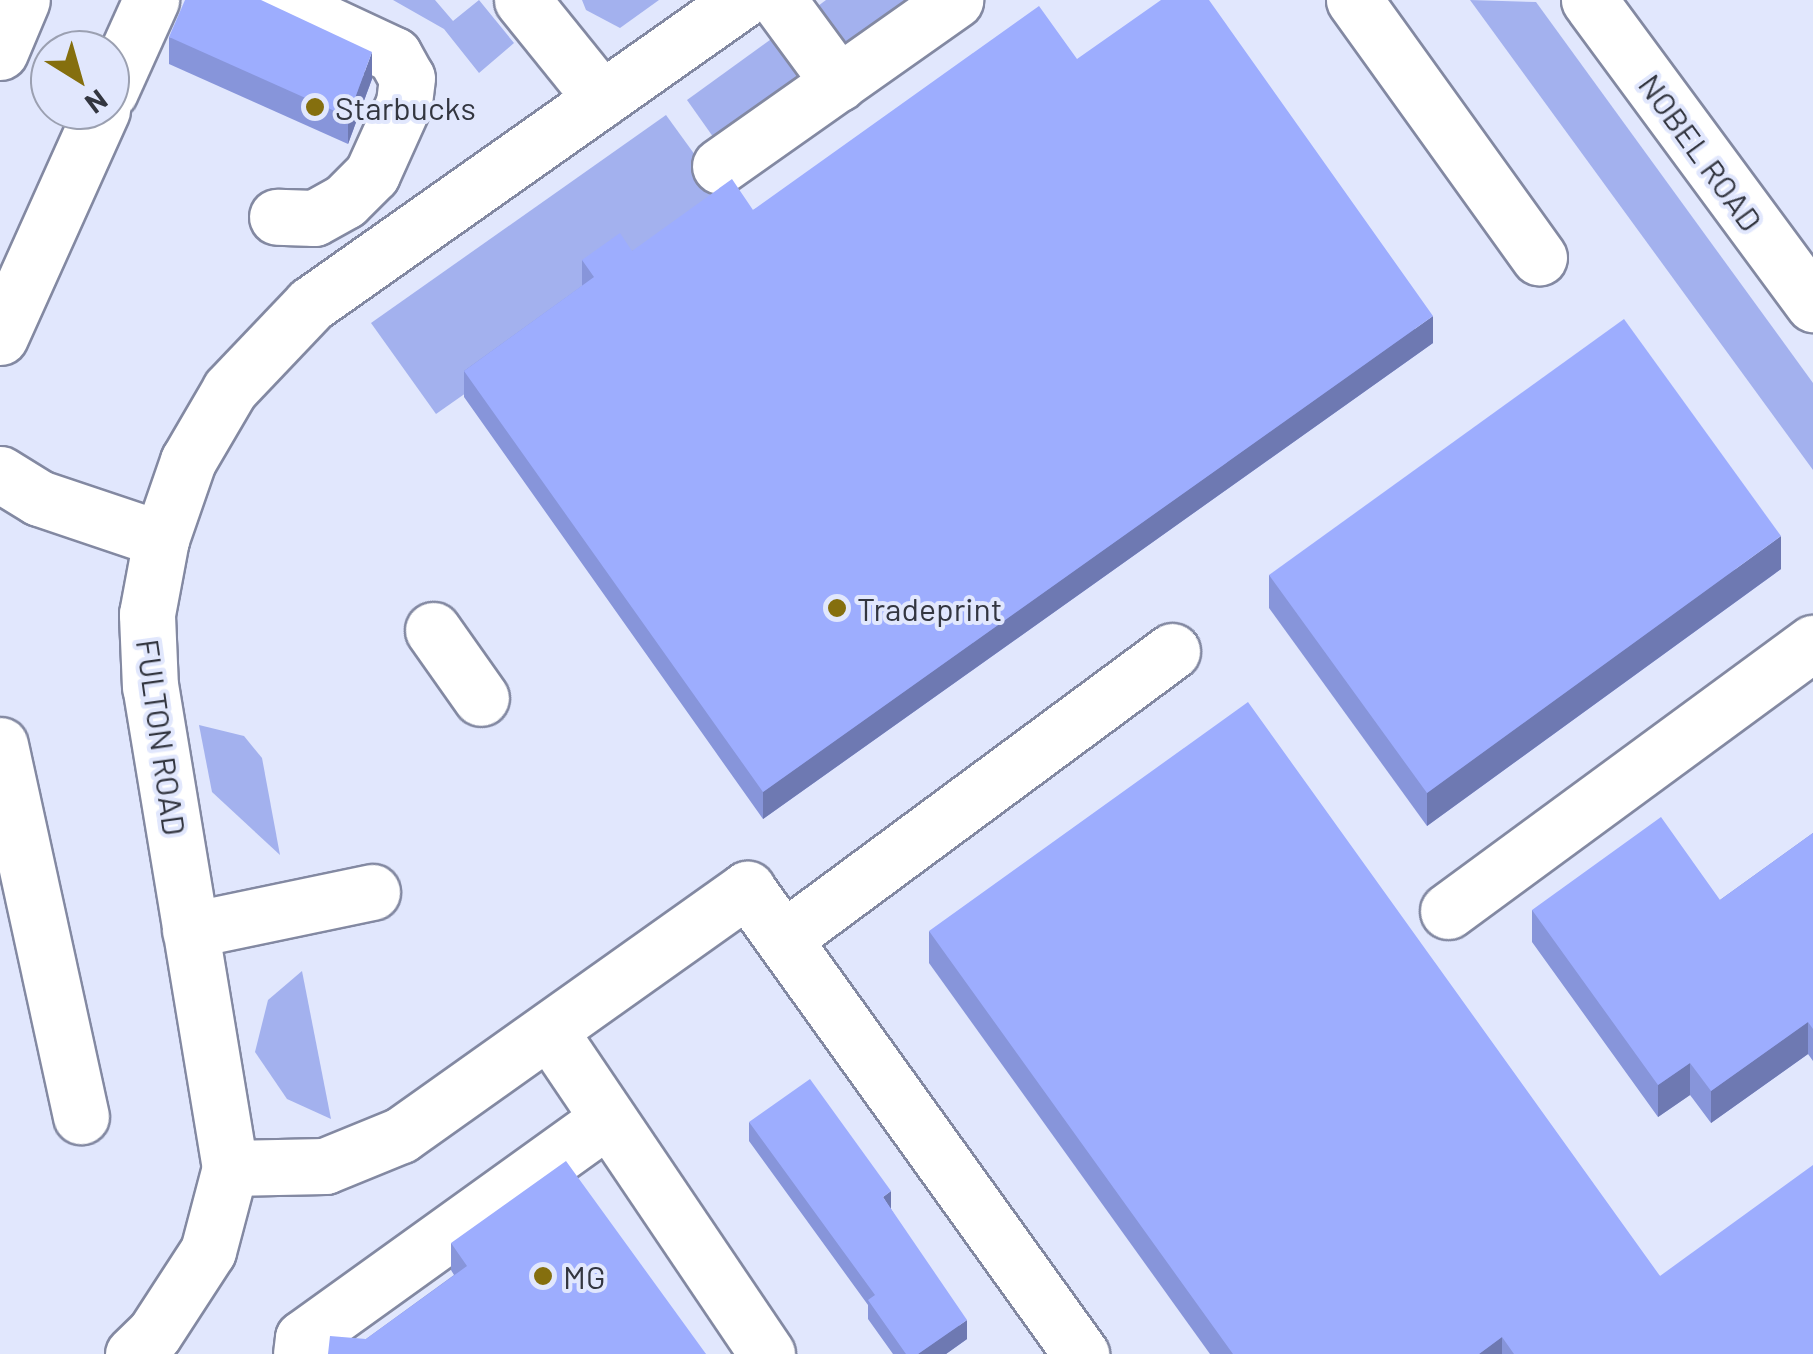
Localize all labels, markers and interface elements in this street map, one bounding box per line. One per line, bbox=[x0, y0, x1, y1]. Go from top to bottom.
north arrow bbox=[30, 30, 130, 130]
street label: NOBEL ROAD bbox=[1631, 66, 1771, 238]
text: N bbox=[79, 83, 115, 122]
place label: Starbucks bbox=[335, 88, 476, 126]
marker: Starbucks bbox=[304, 96, 326, 118]
place label: Tradeprint bbox=[857, 589, 1002, 627]
marker: Tradeprint bbox=[826, 597, 848, 619]
street label: FULTON ROAD bbox=[129, 637, 195, 837]
place label: MG bbox=[563, 1257, 605, 1295]
marker: MG bbox=[532, 1265, 554, 1287]

